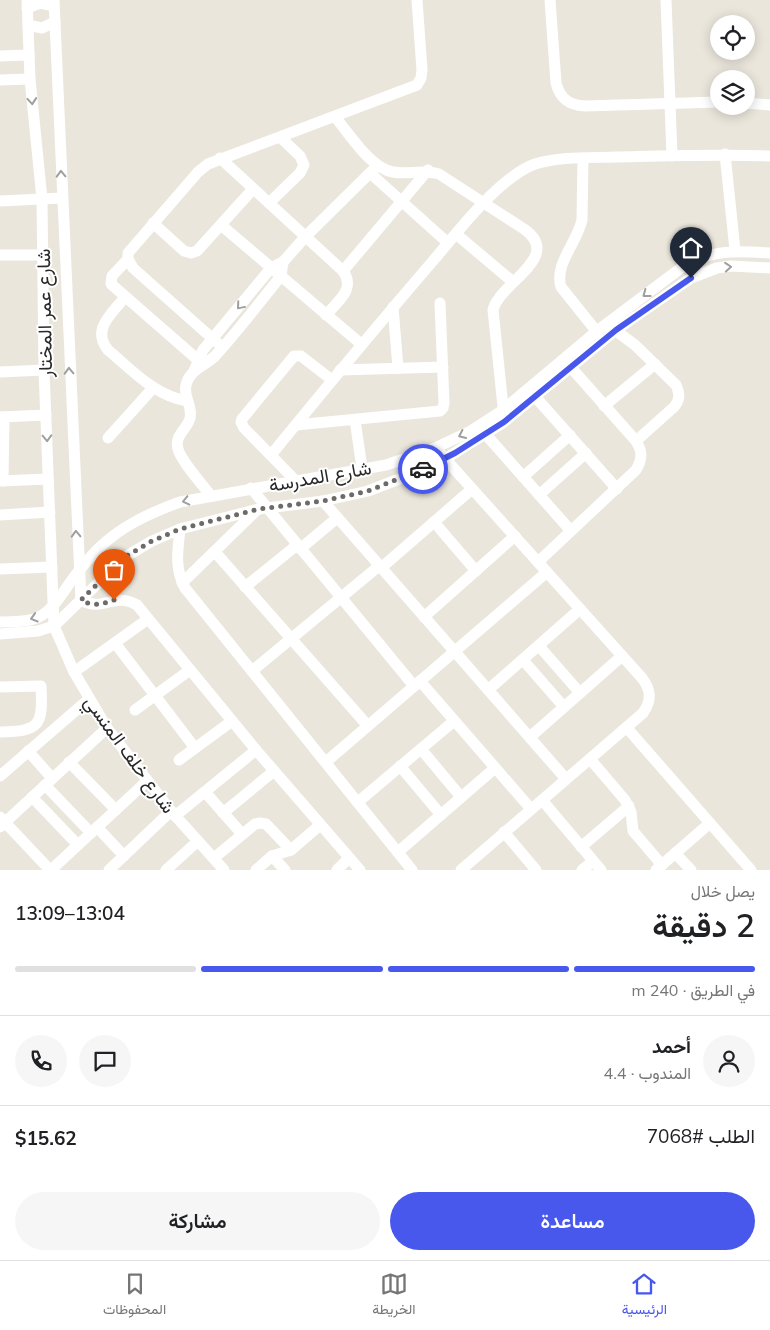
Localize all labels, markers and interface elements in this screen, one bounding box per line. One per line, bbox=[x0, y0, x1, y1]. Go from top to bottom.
map controls bbox=[710, 15, 755, 115]
button: locate bbox=[710, 15, 755, 60]
button: layers bbox=[710, 70, 755, 115]
one-way arrow bbox=[26, 97, 37, 105]
one-way arrow bbox=[56, 170, 66, 178]
pin bbox=[670, 227, 712, 278]
icon: home bbox=[677, 234, 705, 262]
street label: شارع عمر المختار bbox=[31, 248, 58, 379]
one-way arrow bbox=[724, 261, 732, 272]
one-way arrow bbox=[643, 289, 652, 297]
one-way arrow bbox=[237, 300, 246, 309]
one-way arrow bbox=[64, 367, 75, 375]
one-way arrow bbox=[458, 429, 467, 439]
one-way arrow bbox=[42, 434, 52, 442]
courier bbox=[398, 444, 448, 494]
street label: شارع المدرسة bbox=[267, 455, 373, 498]
icon: car bbox=[409, 455, 437, 483]
one-way arrow bbox=[181, 495, 190, 506]
one-way arrow bbox=[71, 529, 82, 537]
pin bbox=[93, 549, 135, 600]
icon: bag bbox=[100, 556, 128, 584]
one-way arrow bbox=[30, 613, 38, 623]
street label: شارع خلف المنسي bbox=[76, 690, 181, 820]
text: يصل خلال bbox=[691, 881, 755, 901]
text: 13:04–13:09 bbox=[15, 901, 125, 925]
text: 2 دقيقة bbox=[652, 905, 755, 945]
text: في الطريق · 240 m bbox=[631, 980, 755, 1000]
text: أحمد bbox=[652, 1034, 691, 1058]
button: phone bbox=[15, 1035, 67, 1087]
button: chat bbox=[79, 1035, 131, 1087]
button: person bbox=[703, 1035, 755, 1087]
text: المندوب · 4.4 bbox=[604, 1063, 691, 1083]
text: الطلب #7068 bbox=[647, 1124, 755, 1148]
text: $15.62 bbox=[15, 1126, 77, 1150]
button: مشاركة bbox=[15, 1192, 380, 1250]
button: مساعدة bbox=[390, 1192, 755, 1250]
tab: المحفوظات bbox=[103, 1270, 166, 1322]
tab: الخريطة bbox=[372, 1270, 416, 1322]
tab: الرئيسية bbox=[622, 1270, 667, 1322]

